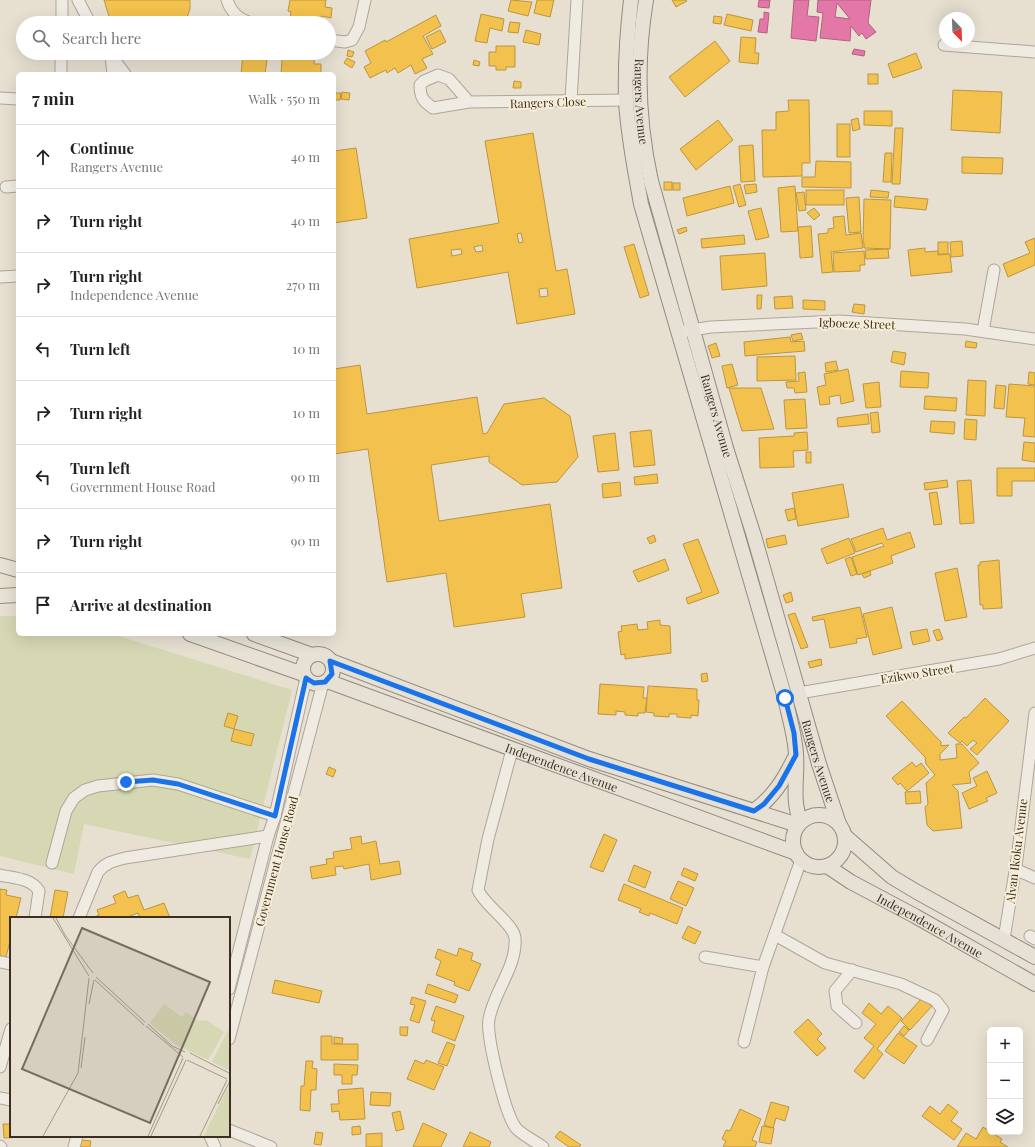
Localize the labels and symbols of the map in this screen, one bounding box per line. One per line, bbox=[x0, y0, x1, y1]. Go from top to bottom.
north arrow bbox=[939, 12, 975, 48]
street label: Rangers Avenue bbox=[632, 58, 652, 146]
street label: Rangers Close bbox=[510, 93, 586, 111]
street label: Igboeze Street bbox=[818, 314, 896, 332]
street label: Rangers Avenue bbox=[698, 372, 737, 460]
street label: Ezikwo Street bbox=[879, 659, 956, 687]
route start bbox=[776, 689, 794, 707]
street label: Rangers Avenue bbox=[799, 718, 839, 805]
street label: Independence Avenue bbox=[503, 739, 620, 795]
route end bbox=[117, 773, 135, 791]
street label: Government House Road bbox=[251, 794, 301, 928]
street label: Alvan Ikoku Avenue bbox=[1002, 798, 1030, 905]
street label: Independence Avenue bbox=[874, 889, 986, 961]
inset map bbox=[10, 917, 230, 1137]

